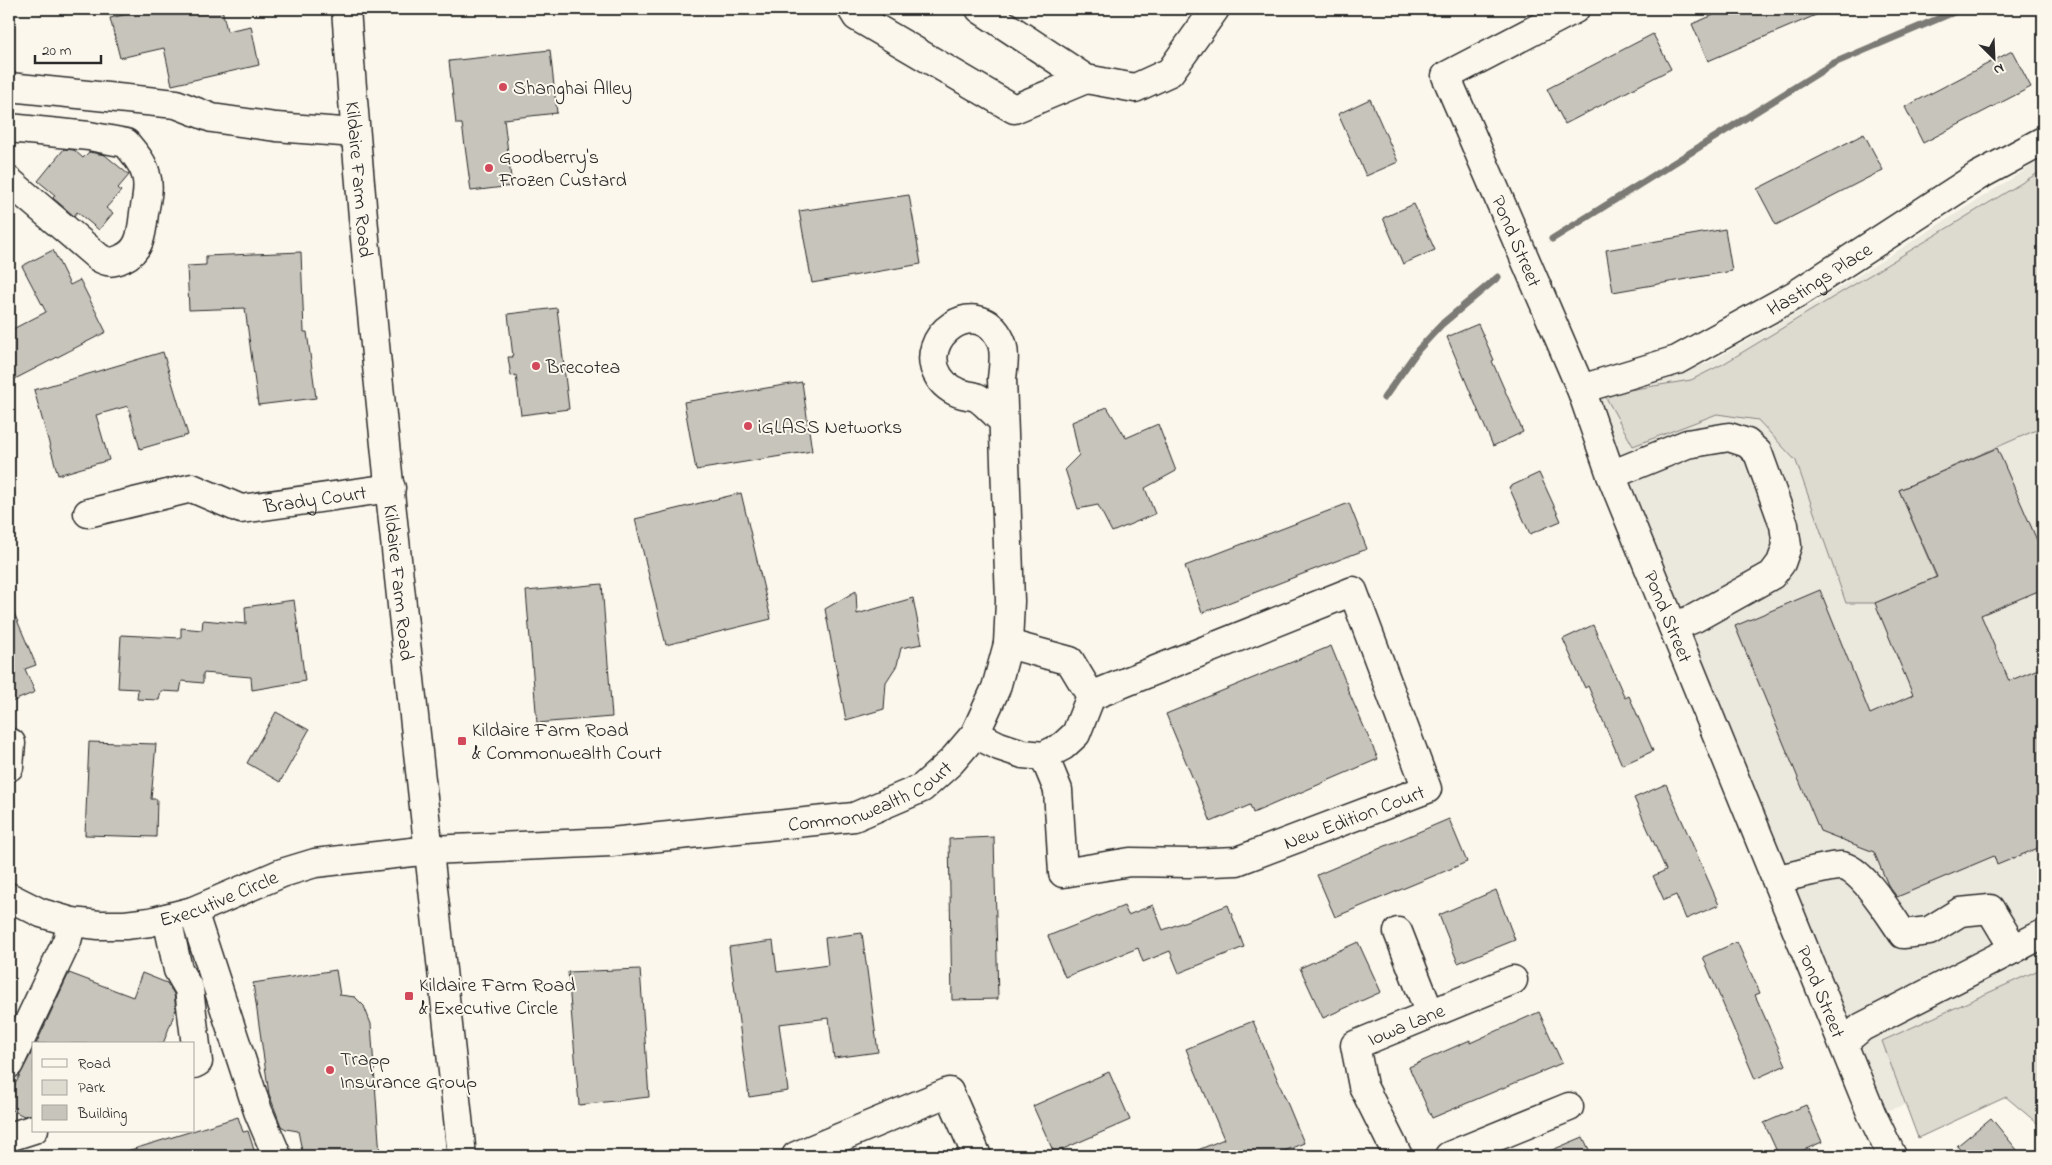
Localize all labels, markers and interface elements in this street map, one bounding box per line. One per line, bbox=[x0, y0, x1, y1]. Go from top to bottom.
scale bar bbox=[35, 32, 101, 64]
north arrow bbox=[1970, 32, 2020, 82]
text: 20 m bbox=[42, 40, 72, 62]
text: N bbox=[1990, 57, 2007, 80]
place label: Shanghai Alley bbox=[513, 75, 632, 105]
marker: Shanghai Alley bbox=[497, 81, 509, 93]
street label: Kildaire Farm Road bbox=[336, 100, 379, 259]
place label: Goodberry's Frozen Custard bbox=[498, 144, 627, 196]
marker: Goodberry's Frozen Custard bbox=[483, 162, 495, 174]
street label: Pond Street bbox=[1482, 191, 1548, 293]
street label: Hastings Place bbox=[1762, 237, 1879, 325]
place label: Brecotea bbox=[545, 354, 620, 383]
marker: Brecotea bbox=[530, 360, 542, 372]
place label: iGLASS Networks bbox=[758, 414, 902, 443]
marker: iGLASS Networks bbox=[742, 420, 754, 432]
street label: Brady Court bbox=[261, 480, 369, 523]
street label: Kildaire Farm Road bbox=[374, 503, 420, 662]
street label: Pond Street bbox=[1635, 567, 1698, 668]
place label: Kildaire Farm Road & Commonwealth Court bbox=[472, 717, 662, 769]
marker: Kildaire Farm Road & Commonwealth Court bbox=[456, 735, 468, 747]
street label: Commonwealth Court bbox=[787, 755, 960, 841]
street label: New Edition Court bbox=[1280, 779, 1430, 859]
street label: Executive Circle bbox=[157, 864, 283, 936]
street label: Pond Street bbox=[1787, 942, 1851, 1043]
place label: Kildaire Farm Road & Executive Circle bbox=[419, 972, 575, 1024]
marker: Kildaire Farm Road & Executive Circle bbox=[403, 990, 415, 1002]
street label: Iowa Lane bbox=[1364, 998, 1450, 1055]
legend bbox=[32, 1042, 195, 1132]
place label: Trapp Insurance Group bbox=[340, 1046, 477, 1098]
text: Road bbox=[78, 1053, 111, 1075]
marker: Trapp Insurance Group bbox=[324, 1064, 336, 1076]
text: Park bbox=[78, 1077, 106, 1099]
text: Building bbox=[77, 1103, 127, 1126]

